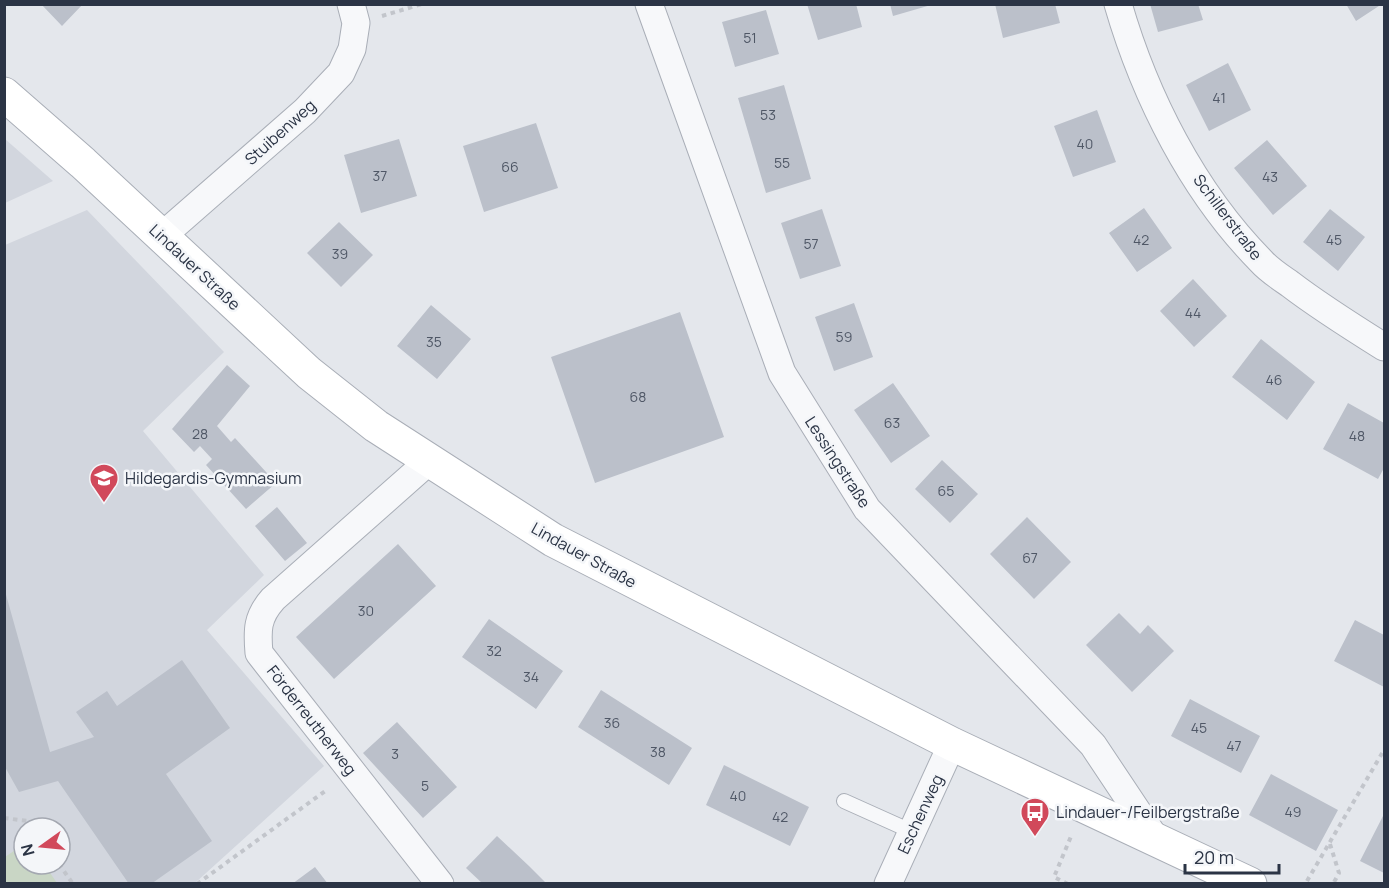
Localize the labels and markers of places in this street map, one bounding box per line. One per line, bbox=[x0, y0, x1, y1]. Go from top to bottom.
school or university icon: Hildegardis-Gymnasium bbox=[88, 462, 120, 504]
place label: Hildegardis-Gymnasium bbox=[125, 467, 301, 489]
bus stop icon: Lindauer-/Feilbergstraße bbox=[1019, 796, 1051, 838]
place label: Lindauer-/Feilbergstraße bbox=[1056, 801, 1240, 823]

